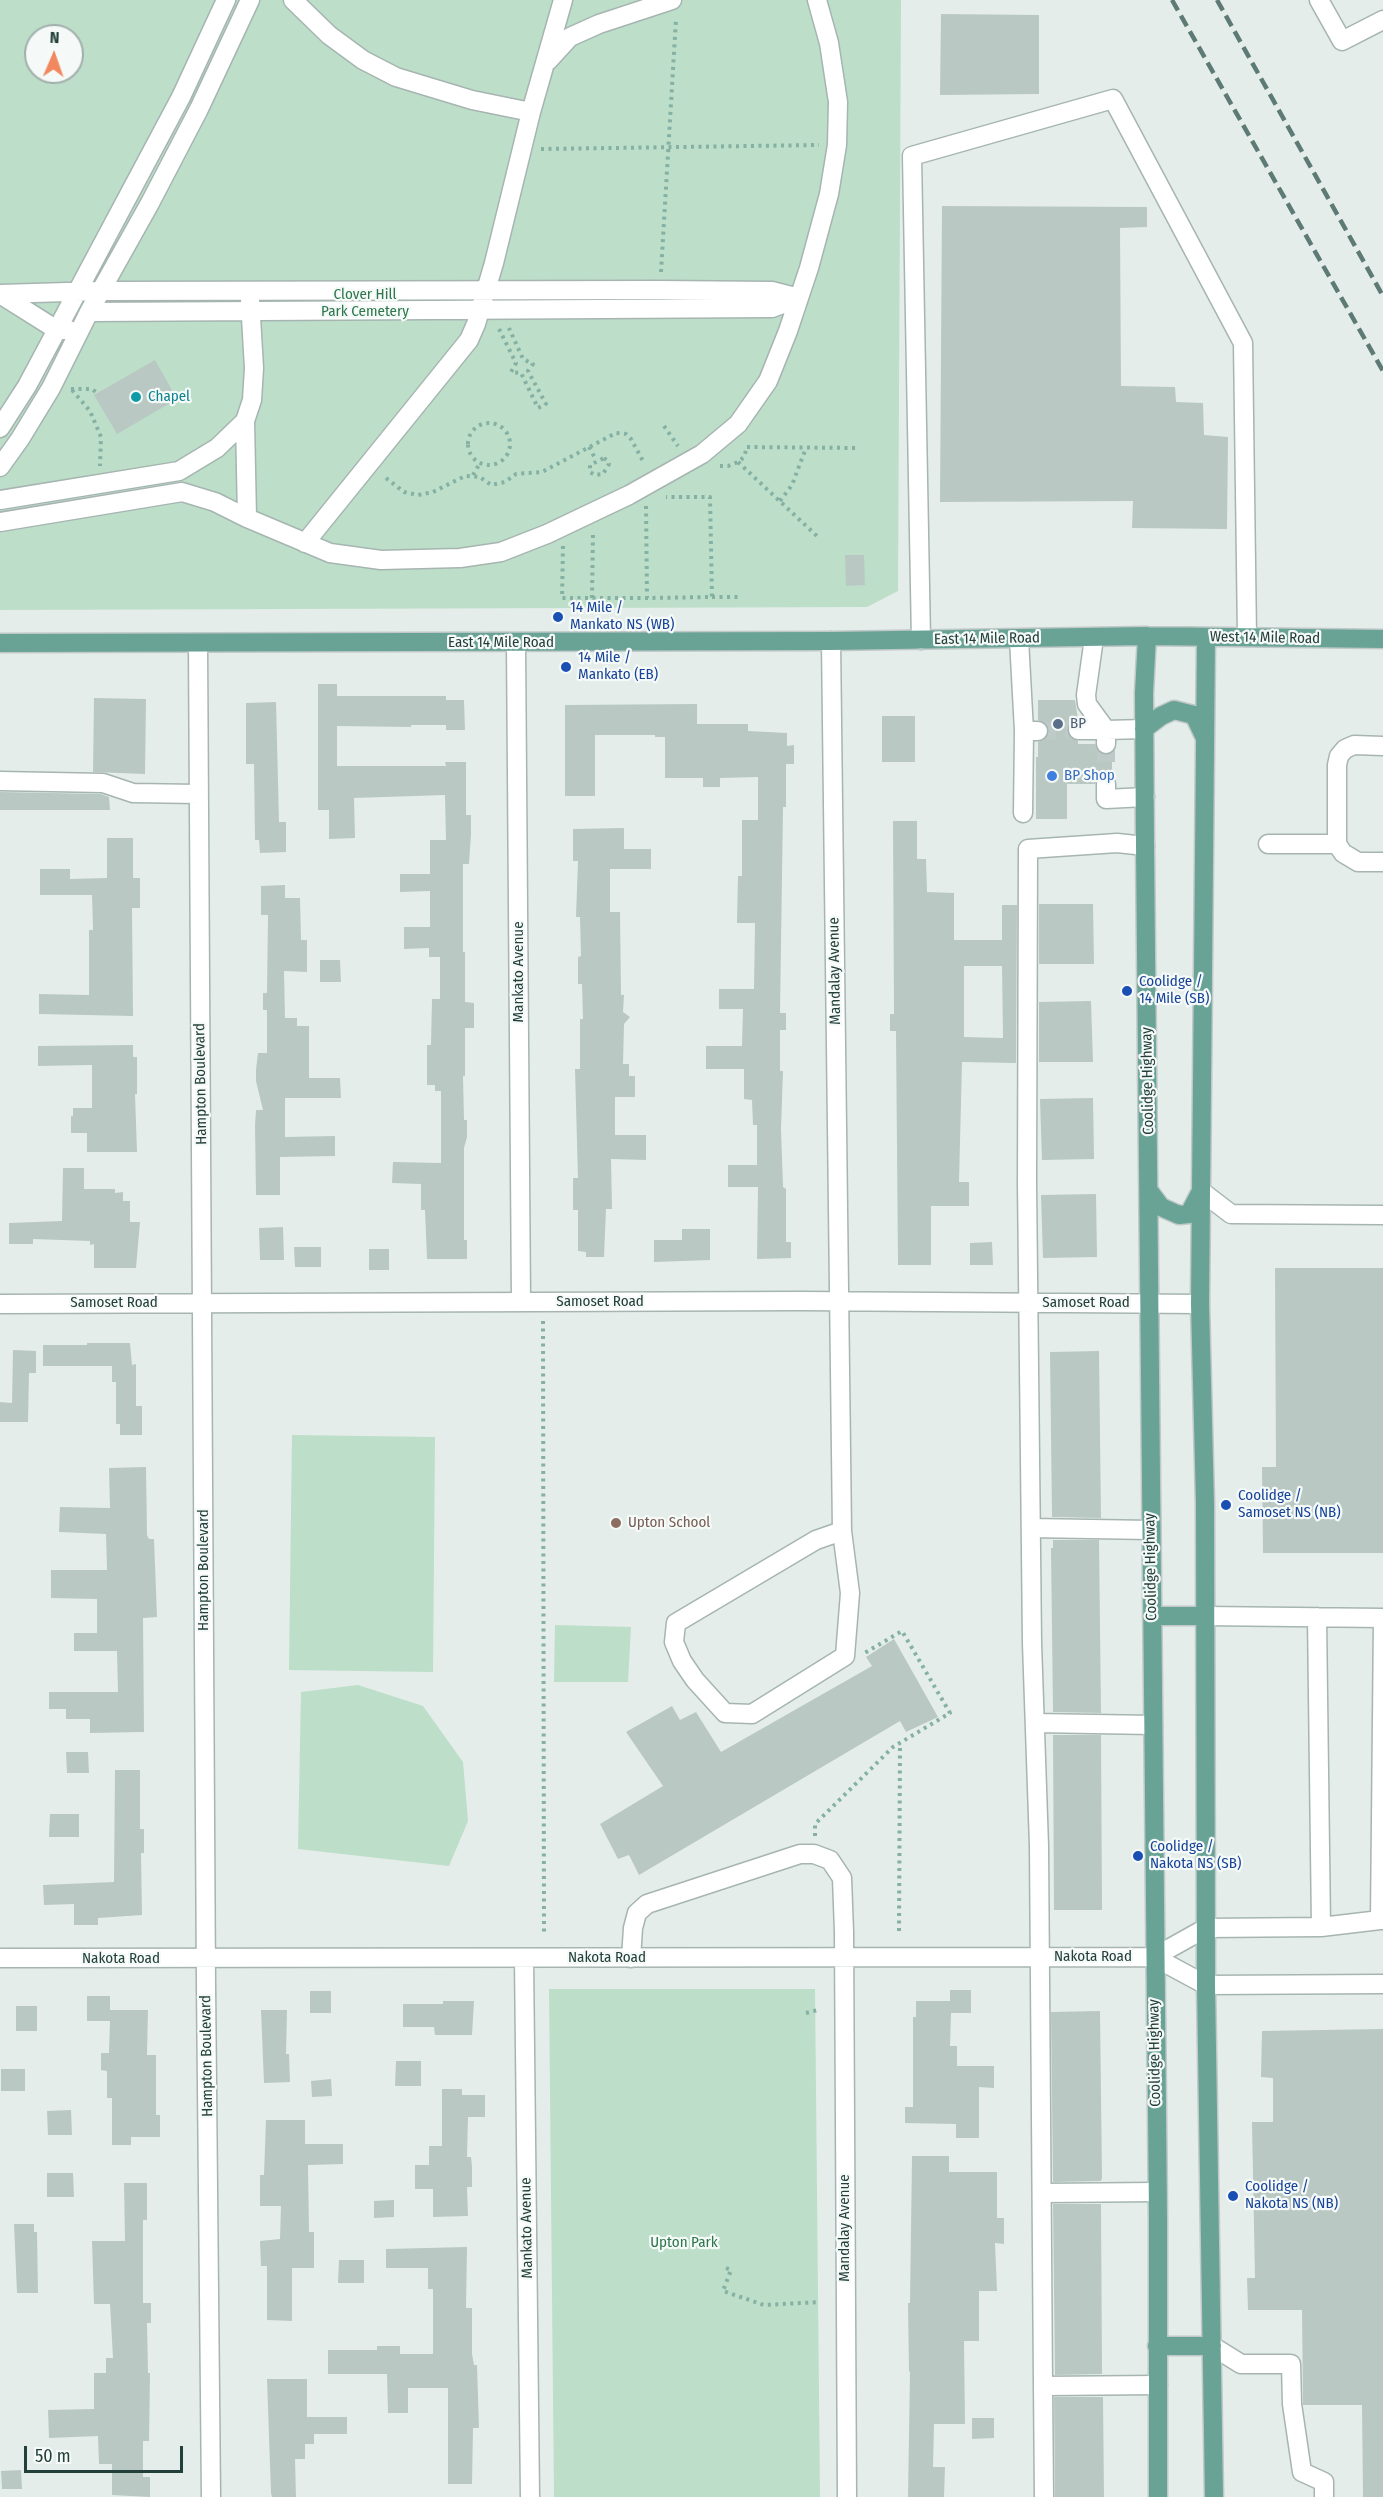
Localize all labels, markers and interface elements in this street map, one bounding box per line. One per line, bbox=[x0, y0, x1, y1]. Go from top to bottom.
north arrow bbox=[24, 24, 84, 84]
text: N bbox=[49, 28, 60, 47]
park label: Clover Hill Park Cemetery bbox=[321, 286, 409, 321]
place label: Chapel bbox=[148, 388, 190, 406]
marker: Chapel bbox=[129, 390, 143, 404]
place label: 14 Mile / Mankato NS (WB) bbox=[570, 599, 674, 634]
marker: 14 Mile / Mankato NS (WB) bbox=[551, 610, 565, 624]
street label: West 14 Mile Road bbox=[1210, 628, 1320, 648]
street label: East 14 Mile Road bbox=[934, 629, 1040, 649]
street label: East 14 Mile Road bbox=[448, 634, 554, 652]
place label: 14 Mile / Mankato (EB) bbox=[578, 649, 658, 684]
marker: 14 Mile / Mankato (EB) bbox=[559, 660, 573, 674]
place label: BP bbox=[1070, 715, 1086, 733]
marker: BP bbox=[1051, 717, 1065, 731]
place label: BP Shop bbox=[1064, 767, 1115, 785]
marker: BP Shop bbox=[1045, 769, 1059, 783]
street label: Mandalay Avenue bbox=[825, 917, 845, 1025]
street label: Mankato Avenue bbox=[510, 921, 528, 1023]
place label: Coolidge / 14 Mile (SB) bbox=[1139, 973, 1209, 1008]
marker: Coolidge / 14 Mile (SB) bbox=[1120, 984, 1134, 998]
street label: Hampton Boulevard bbox=[191, 1023, 211, 1145]
street label: Coolidge Highway bbox=[1138, 1027, 1158, 1135]
street label: Samoset Road bbox=[556, 1293, 644, 1311]
street label: Samoset Road bbox=[70, 1294, 158, 1312]
street label: Samoset Road bbox=[1042, 1294, 1130, 1312]
place label: Coolidge / Samoset NS (NB) bbox=[1238, 1487, 1341, 1522]
marker: Coolidge / Samoset NS (NB) bbox=[1219, 1498, 1233, 1512]
street label: Hampton Boulevard bbox=[195, 1509, 213, 1631]
street label: Coolidge Highway bbox=[1141, 1513, 1161, 1621]
place label: Upton School bbox=[628, 1514, 710, 1532]
marker: Upton School bbox=[609, 1516, 623, 1530]
place label: Coolidge / Nakota NS (SB) bbox=[1150, 1838, 1241, 1873]
marker: Coolidge / Nakota NS (SB) bbox=[1131, 1849, 1145, 1863]
street label: Nakota Road bbox=[1054, 1948, 1132, 1966]
street label: Nakota Road bbox=[568, 1949, 646, 1967]
street label: Nakota Road bbox=[82, 1950, 160, 1968]
street label: Hampton Boulevard bbox=[197, 1995, 217, 2117]
street label: Coolidge Highway bbox=[1145, 1999, 1165, 2107]
street label: Mandalay Avenue bbox=[836, 2174, 854, 2282]
street label: Mankato Avenue bbox=[517, 2177, 537, 2279]
place label: Coolidge / Nakota NS (NB) bbox=[1245, 2178, 1338, 2213]
marker: Coolidge / Nakota NS (NB) bbox=[1226, 2189, 1240, 2203]
park label: Upton Park bbox=[650, 2234, 718, 2252]
scale bar bbox=[27, 2434, 186, 2472]
text: 50 m bbox=[35, 2445, 71, 2467]

